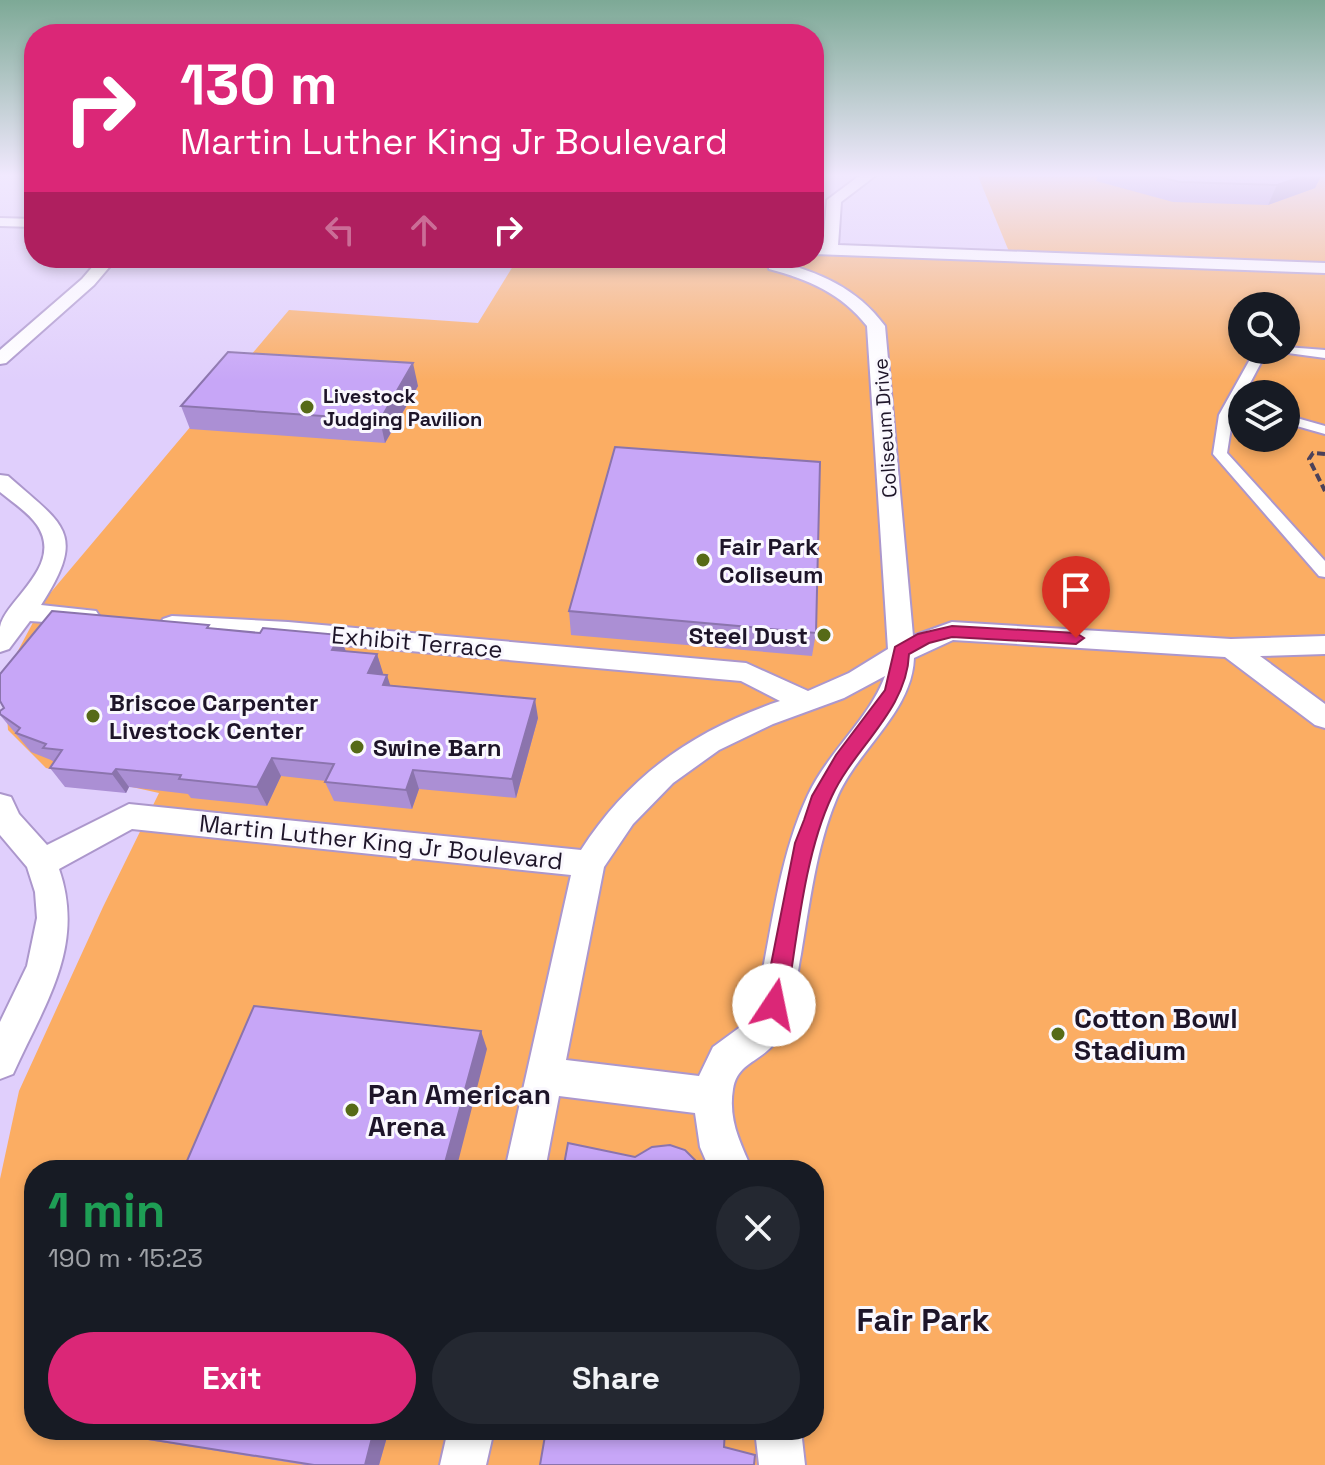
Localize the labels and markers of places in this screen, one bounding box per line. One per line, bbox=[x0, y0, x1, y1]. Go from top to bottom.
place label: Livestock Judging Pavilion bbox=[323, 383, 482, 432]
marker: Livestock Judging Pavilion bbox=[298, 398, 316, 416]
place label: Fair Park Coliseum bbox=[719, 531, 824, 590]
marker: Fair Park Coliseum bbox=[694, 551, 712, 569]
pin bbox=[1042, 556, 1110, 638]
place label: Steel Dust bbox=[689, 620, 808, 651]
marker: Steel Dust bbox=[815, 626, 833, 644]
place label: Briscoe Carpenter Livestock Center bbox=[109, 687, 318, 746]
marker: Briscoe Carpenter Livestock Center bbox=[84, 707, 102, 725]
place label: Swine Barn bbox=[373, 732, 502, 763]
marker: Swine Barn bbox=[348, 738, 366, 756]
place label: Cotton Bowl Stadium bbox=[1074, 1000, 1238, 1068]
marker: Cotton Bowl Stadium bbox=[1049, 1025, 1067, 1043]
place label: Pan American Arena bbox=[368, 1076, 551, 1144]
marker: Pan American Arena bbox=[343, 1101, 361, 1119]

